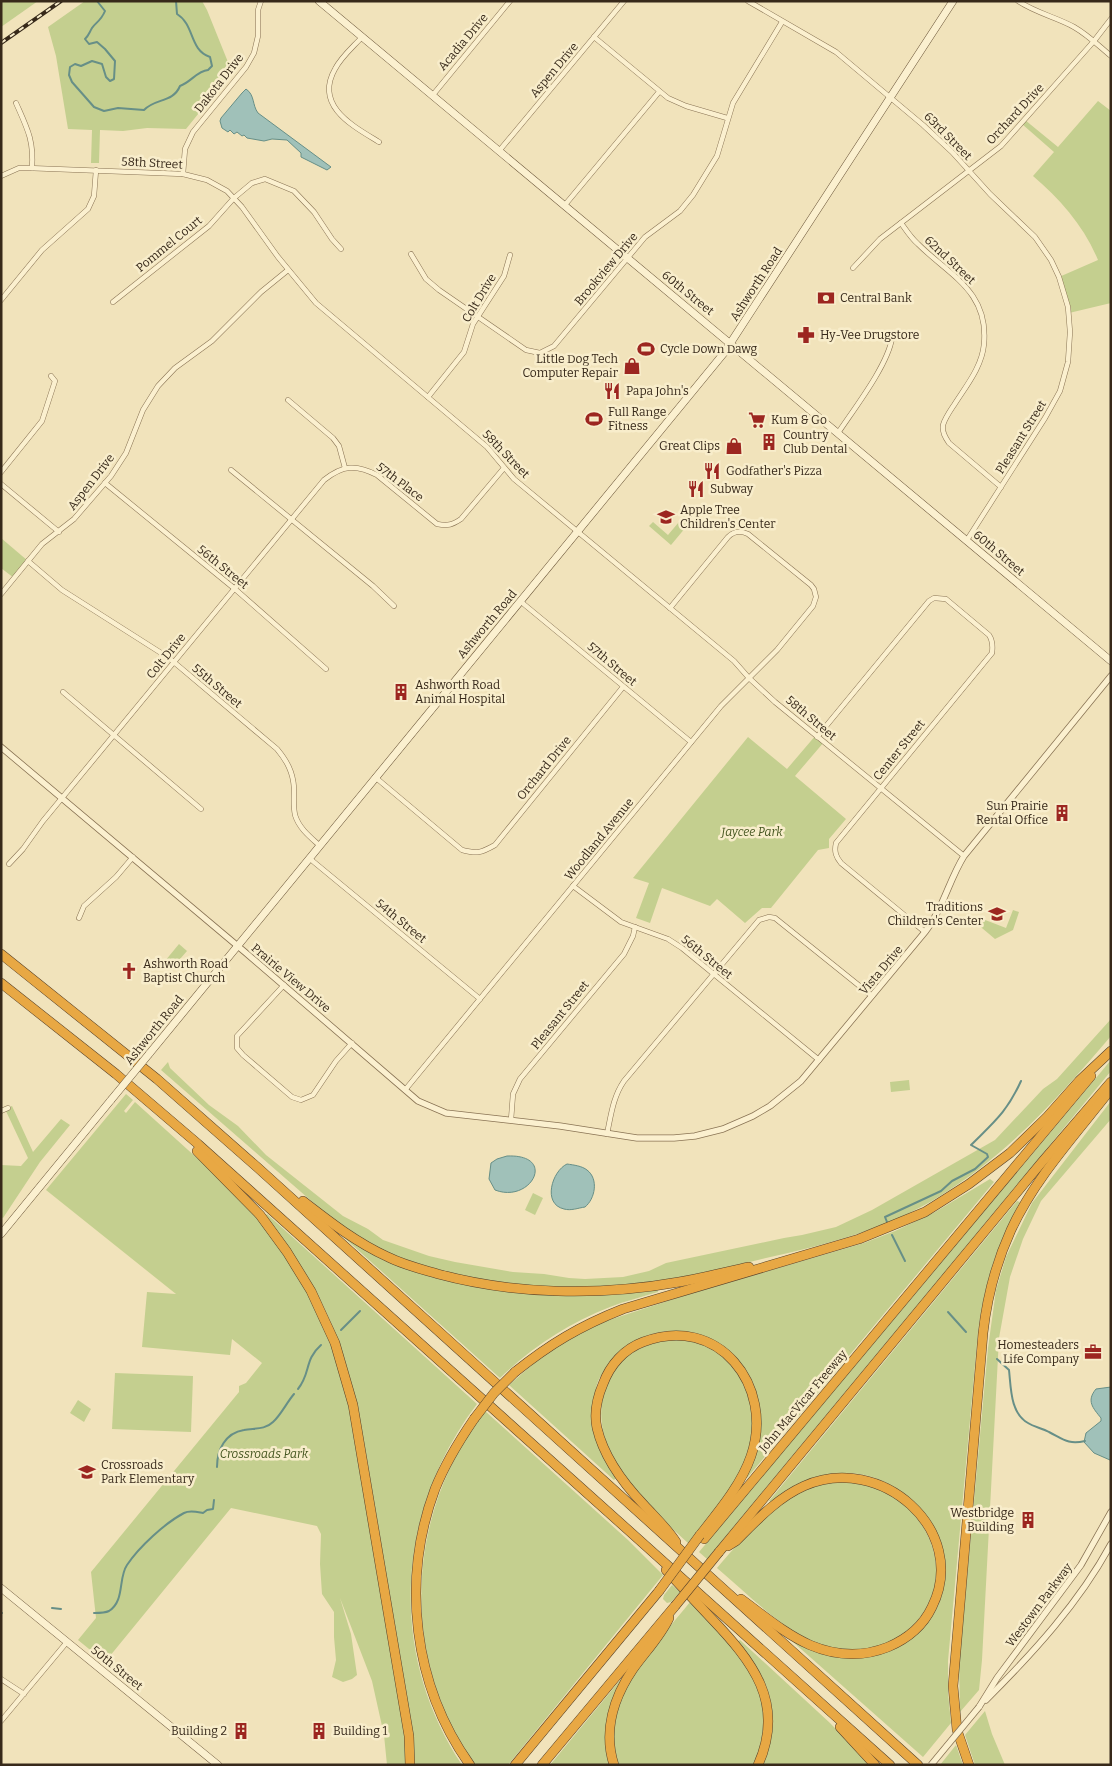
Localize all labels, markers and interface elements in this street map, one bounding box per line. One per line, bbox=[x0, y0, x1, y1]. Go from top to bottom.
street label: Acadia Drive bbox=[435, 11, 491, 73]
street label: Aspen Drive bbox=[527, 40, 581, 100]
street label: Dakota Drive bbox=[192, 51, 246, 115]
street label: Orchard Drive bbox=[983, 81, 1047, 147]
street label: 63rd Street bbox=[921, 109, 975, 163]
street label: 58th Street bbox=[121, 154, 184, 172]
street label: Pommel Court bbox=[133, 213, 205, 275]
street label: Brookview Drive bbox=[571, 230, 641, 308]
street label: 62nd Street bbox=[922, 233, 979, 288]
street label: Ashworth Road bbox=[727, 245, 785, 323]
street label: 60th Street bbox=[659, 268, 717, 319]
street label: Colt Drive bbox=[459, 271, 499, 325]
bank icon: Central Bank bbox=[816, 288, 836, 308]
place label: Central Bank bbox=[840, 291, 912, 305]
pharmacy icon: Hy-Vee Drugstore bbox=[796, 325, 816, 345]
place label: Hy-Vee Drugstore bbox=[820, 328, 919, 342]
sports icon: Cycle Down Dawg bbox=[636, 339, 656, 359]
place label: Cycle Down Dawg bbox=[660, 342, 758, 356]
place label: Little Dog Tech Computer Repair bbox=[522, 352, 619, 380]
shop icon: Little Dog Tech Computer Repair bbox=[622, 356, 642, 376]
restaurant icon: Papa John's bbox=[602, 381, 622, 401]
place label: Papa John's bbox=[626, 384, 689, 398]
street label: Pleasant Street bbox=[993, 397, 1050, 476]
place label: Full Range Fitness bbox=[608, 405, 666, 433]
sports icon: Full Range Fitness bbox=[584, 409, 604, 429]
supermarket icon: Kum & Go bbox=[747, 410, 767, 430]
place label: Kum & Go bbox=[771, 413, 827, 427]
street label: 58th Street bbox=[480, 427, 533, 481]
place label: Country Club Dental bbox=[783, 428, 848, 456]
building icon: Country Club Dental bbox=[759, 432, 779, 452]
shop icon: Great Clips bbox=[724, 436, 744, 456]
place label: Great Clips bbox=[659, 439, 720, 453]
street label: Aspen Drive bbox=[65, 451, 117, 513]
street label: 57th Place bbox=[374, 460, 426, 504]
restaurant icon: Godfather's Pizza bbox=[702, 461, 722, 481]
place label: Godfather's Pizza bbox=[726, 464, 823, 478]
restaurant icon: Subway bbox=[686, 479, 706, 499]
place label: Subway bbox=[710, 482, 754, 496]
place label: Apple Tree Children's Center bbox=[680, 503, 776, 531]
school or university icon: Apple Tree Children's Center bbox=[656, 507, 676, 527]
street label: 60th Street bbox=[970, 527, 1028, 579]
street label: 56th Street bbox=[195, 542, 252, 592]
street label: Ashworth Road bbox=[454, 587, 520, 661]
street label: Colt Drive bbox=[144, 631, 188, 681]
street label: 57th Street bbox=[584, 639, 640, 689]
street label: 55th Street bbox=[189, 661, 245, 711]
place label: Ashworth Road Animal Hospital bbox=[415, 678, 506, 706]
building icon: Ashworth Road Animal Hospital bbox=[391, 682, 411, 702]
street label: 58th Street bbox=[783, 693, 840, 744]
street label: Center Street bbox=[870, 716, 928, 783]
street label: Orchard Drive bbox=[514, 733, 574, 803]
street label: Woodland Avenue bbox=[562, 795, 636, 883]
place label: Sun Prairie Rental Office bbox=[976, 799, 1048, 827]
building icon: Sun Prairie Rental Office bbox=[1052, 803, 1072, 823]
park label: Jaycee Park bbox=[720, 825, 783, 839]
street label: 54th Street bbox=[373, 896, 430, 946]
place label: Traditions Children's Center bbox=[887, 900, 984, 928]
school or university icon: Traditions Children's Center bbox=[987, 904, 1007, 924]
street label: 56th Street bbox=[679, 932, 736, 982]
street label: Prairie View Drive bbox=[249, 941, 333, 1015]
street label: Vista Drive bbox=[856, 943, 906, 997]
place label: Ashworth Road Baptist Church bbox=[143, 957, 228, 985]
church icon: Ashworth Road Baptist Church bbox=[119, 961, 139, 981]
street label: Pleasant Street bbox=[528, 977, 592, 1052]
street label: Ashworth Road bbox=[122, 993, 186, 1067]
place label: Homesteaders Life Company bbox=[997, 1338, 1080, 1366]
office icon: Homesteaders Life Company bbox=[1083, 1342, 1103, 1362]
street label: John MacVicar Freeway bbox=[755, 1346, 850, 1456]
park label: Crossroads Park bbox=[220, 1447, 309, 1461]
place label: Crossroads Park Elementary bbox=[101, 1458, 195, 1486]
school or university icon: Crossroads Park Elementary bbox=[77, 1462, 97, 1482]
place label: Westbridge Building bbox=[950, 1506, 1014, 1534]
building icon: Westbridge Building bbox=[1018, 1510, 1038, 1530]
street label: Westown Parkway bbox=[1003, 1560, 1075, 1650]
street label: 50th Street bbox=[88, 1643, 146, 1693]
building icon: Building 2 bbox=[231, 1721, 251, 1741]
building icon: Building 1 bbox=[309, 1721, 329, 1741]
place label: Building 2 bbox=[171, 1724, 227, 1738]
place label: Building 1 bbox=[333, 1724, 387, 1738]

